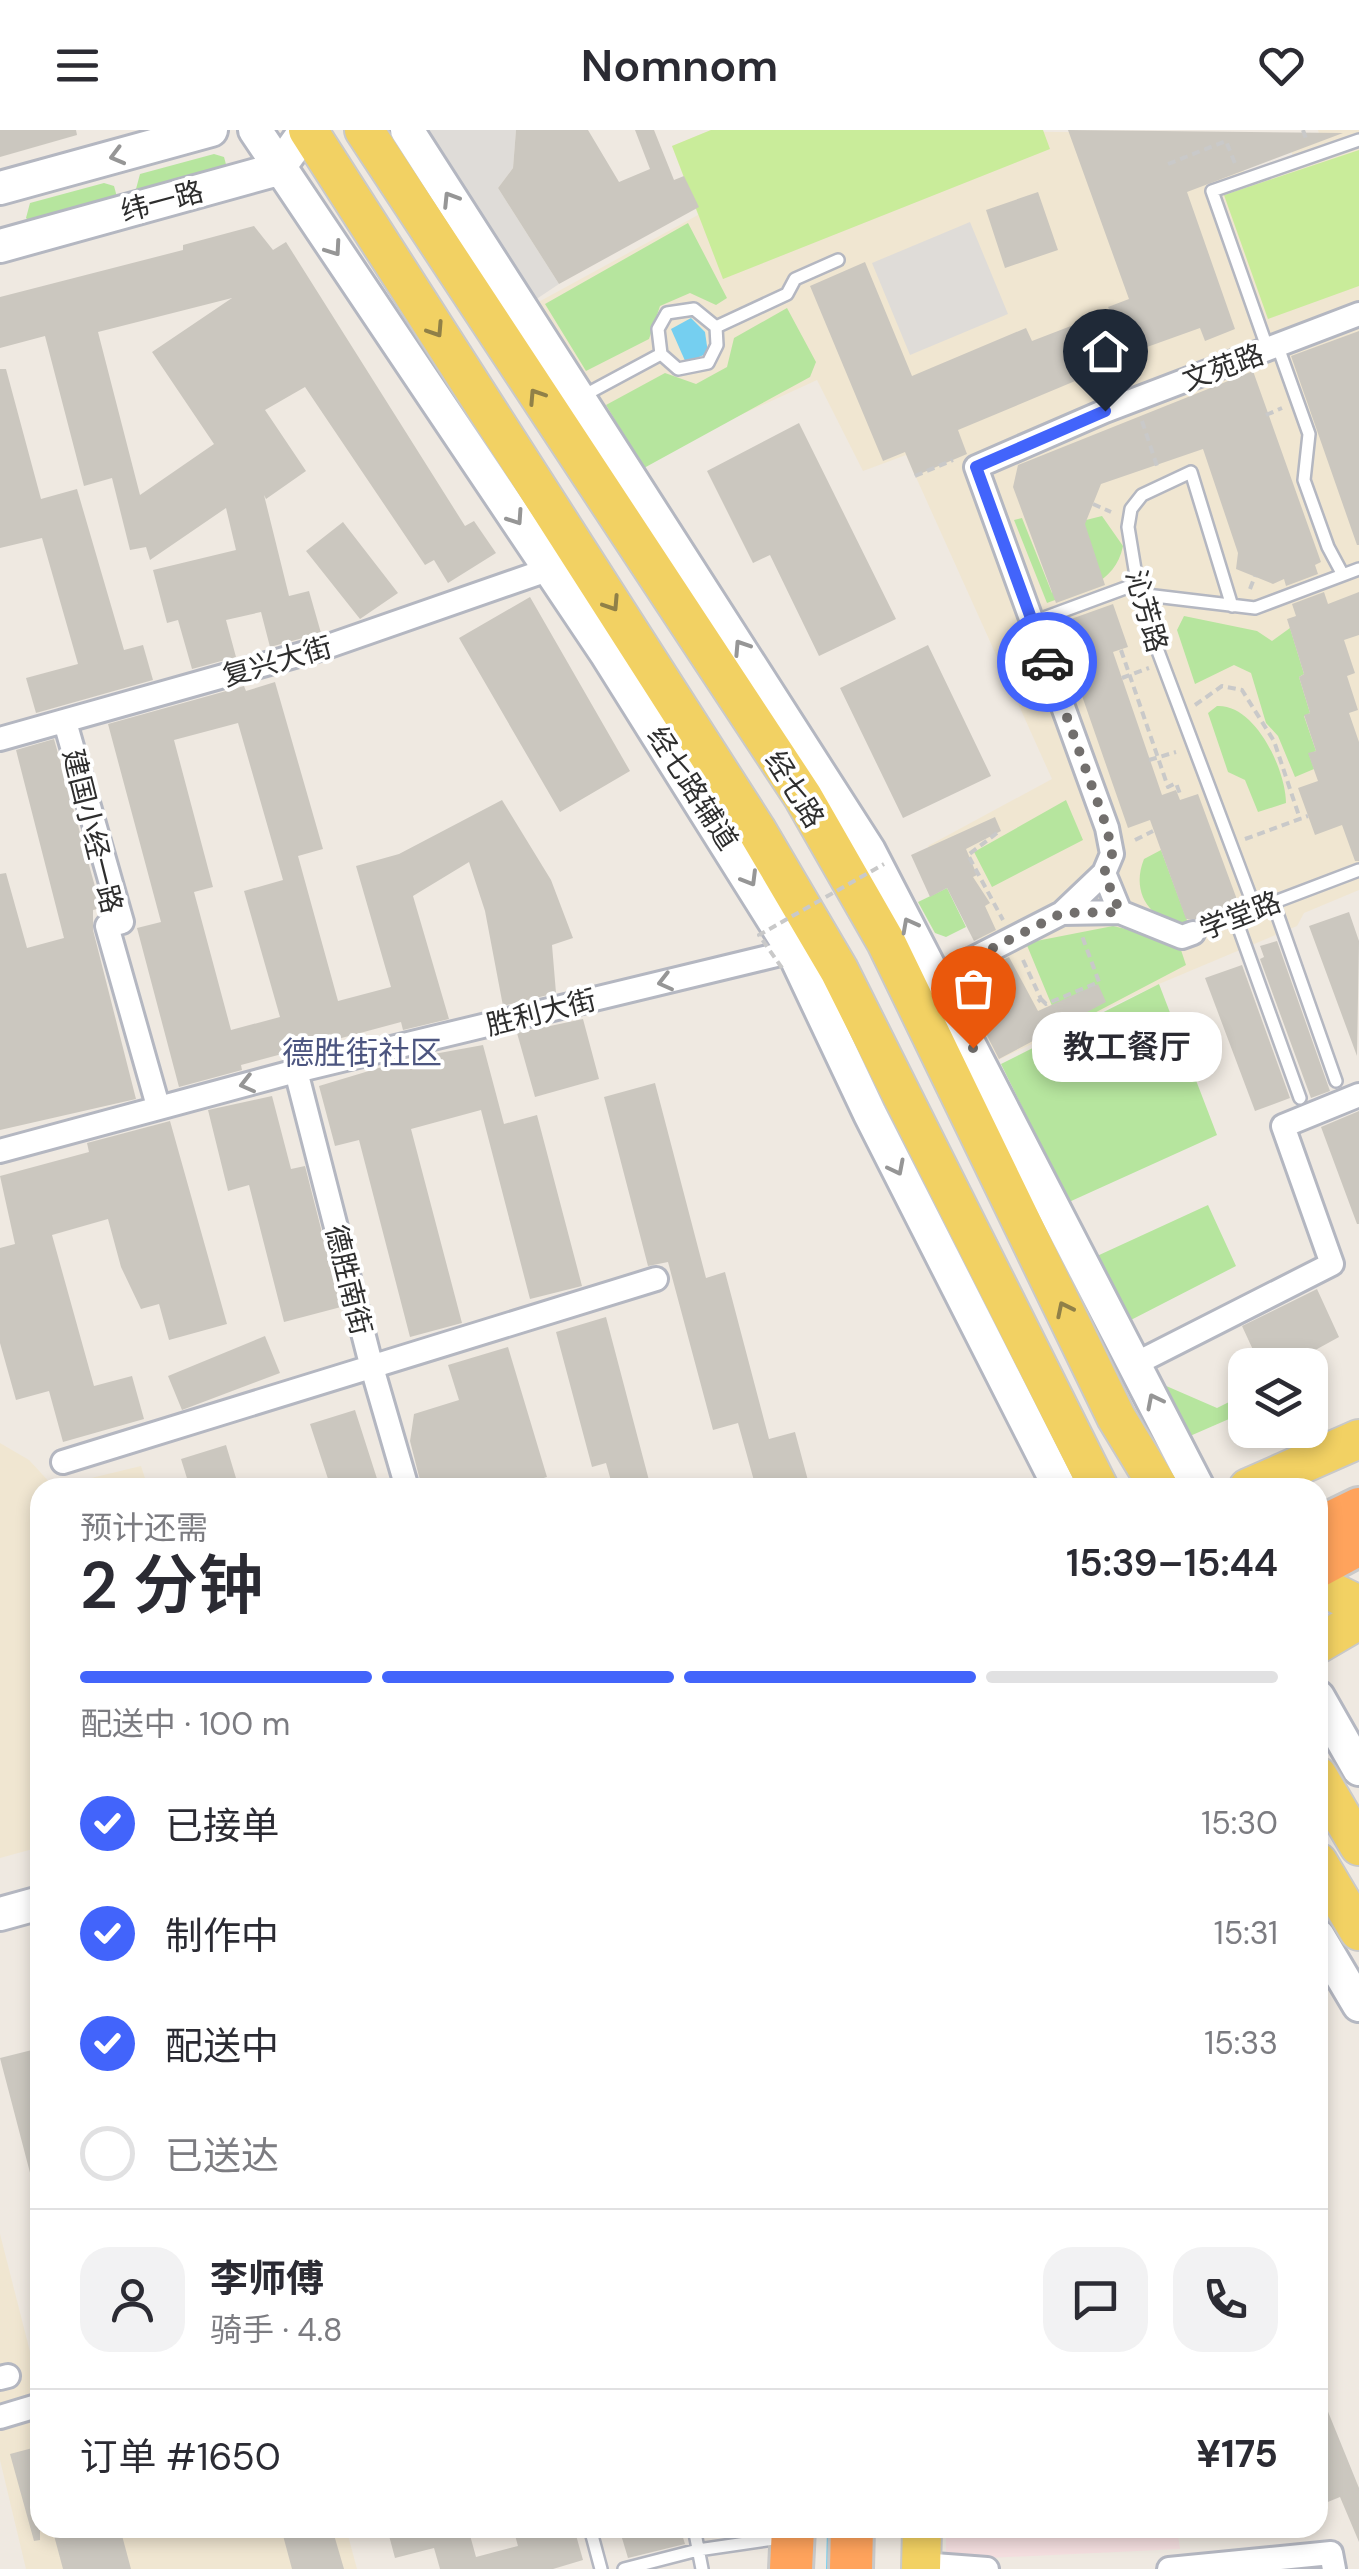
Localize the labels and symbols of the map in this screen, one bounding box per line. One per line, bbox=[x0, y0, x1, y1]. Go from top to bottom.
one-way arrow bbox=[109, 144, 126, 165]
street label: 纬一路 bbox=[117, 173, 207, 230]
one-way arrow bbox=[443, 191, 462, 209]
one-way arrow bbox=[322, 238, 340, 256]
pin bbox=[1063, 309, 1148, 412]
one-way arrow bbox=[424, 319, 443, 337]
street label: 文苑路 bbox=[1177, 336, 1269, 399]
one-way arrow bbox=[530, 388, 549, 406]
one-way arrow bbox=[504, 507, 523, 525]
street label: 沁芳路 bbox=[1117, 566, 1176, 657]
one-way arrow bbox=[599, 593, 618, 611]
courier bbox=[997, 612, 1097, 712]
street label: 复兴大街 bbox=[218, 628, 336, 695]
one-way arrow bbox=[735, 640, 754, 658]
street label: 经七路辅道 bbox=[639, 719, 746, 857]
street label: 经七路 bbox=[757, 744, 833, 835]
street label: 建国小经一路 bbox=[54, 745, 131, 917]
one-way arrow bbox=[738, 868, 757, 886]
street label: 学堂路 bbox=[1194, 883, 1286, 948]
one-way arrow bbox=[902, 918, 921, 936]
pin bbox=[931, 946, 1016, 1049]
one-way arrow bbox=[657, 970, 674, 991]
street label: 胜利大街 bbox=[482, 981, 600, 1044]
callout: 教工餐厅 bbox=[1033, 1013, 1223, 1083]
district label: 德胜街社区 bbox=[282, 1032, 442, 1074]
one-way arrow bbox=[239, 1072, 256, 1093]
one-way arrow bbox=[885, 1158, 904, 1176]
street label: 德胜南街 bbox=[317, 1221, 380, 1339]
one-way arrow bbox=[1056, 1301, 1076, 1319]
one-way arrow bbox=[1147, 1393, 1166, 1411]

